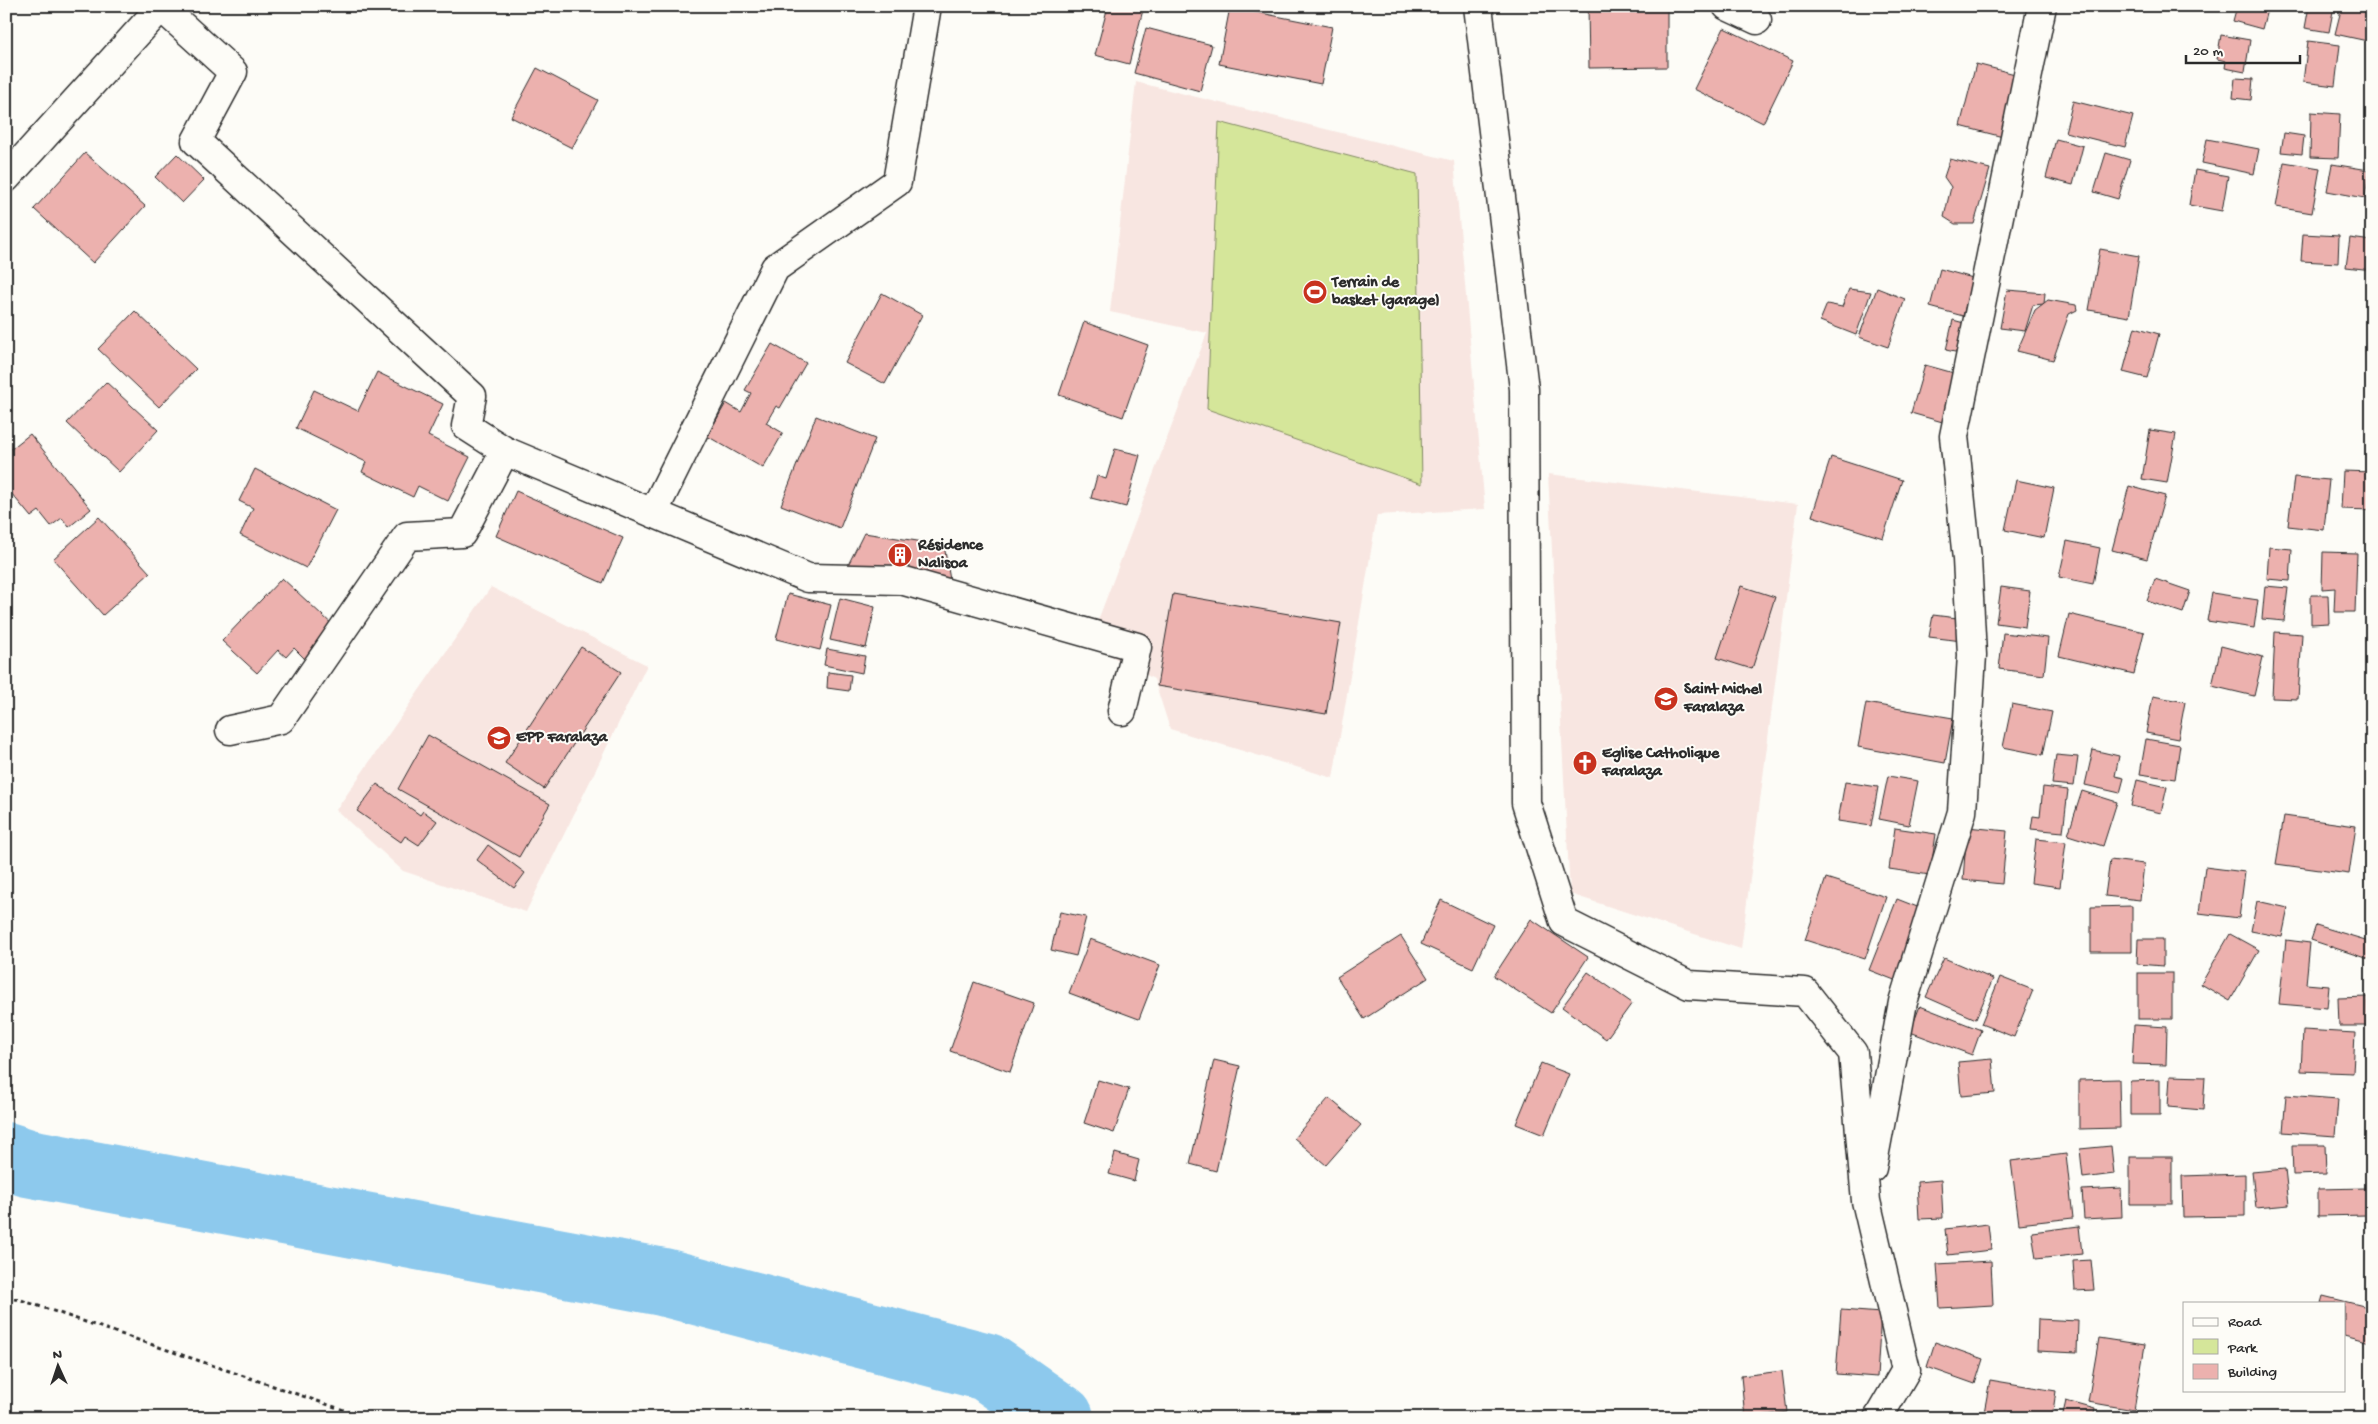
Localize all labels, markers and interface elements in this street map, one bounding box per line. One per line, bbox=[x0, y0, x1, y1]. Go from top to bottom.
scale bar bbox=[2186, 32, 2299, 64]
text: 20 m bbox=[2193, 43, 2223, 61]
place label: Terrain de basket (garage) bbox=[1330, 274, 1440, 311]
sports icon: Terrain de basket (garage) bbox=[1302, 279, 1328, 305]
place label: Résidence Nalisoa bbox=[917, 537, 984, 574]
building icon: Résidence Nalisoa bbox=[887, 542, 913, 568]
place label: Saint Michel Faralaza bbox=[1683, 681, 1763, 718]
school or university icon: Saint Michel Faralaza bbox=[1653, 686, 1679, 712]
school or university icon: EPP Faralaza bbox=[486, 725, 512, 751]
place label: EPP Faralaza bbox=[516, 729, 609, 748]
place label: Eglise Catholique Faralaza bbox=[1601, 745, 1720, 782]
church icon: Eglise Catholique Faralaza bbox=[1572, 750, 1598, 776]
legend bbox=[2183, 1302, 2346, 1392]
text: Road bbox=[2228, 1314, 2262, 1332]
text: Park bbox=[2227, 1340, 2258, 1358]
north arrow bbox=[32, 1342, 82, 1392]
text: N bbox=[52, 1347, 62, 1364]
text: Building bbox=[2227, 1364, 2277, 1382]

